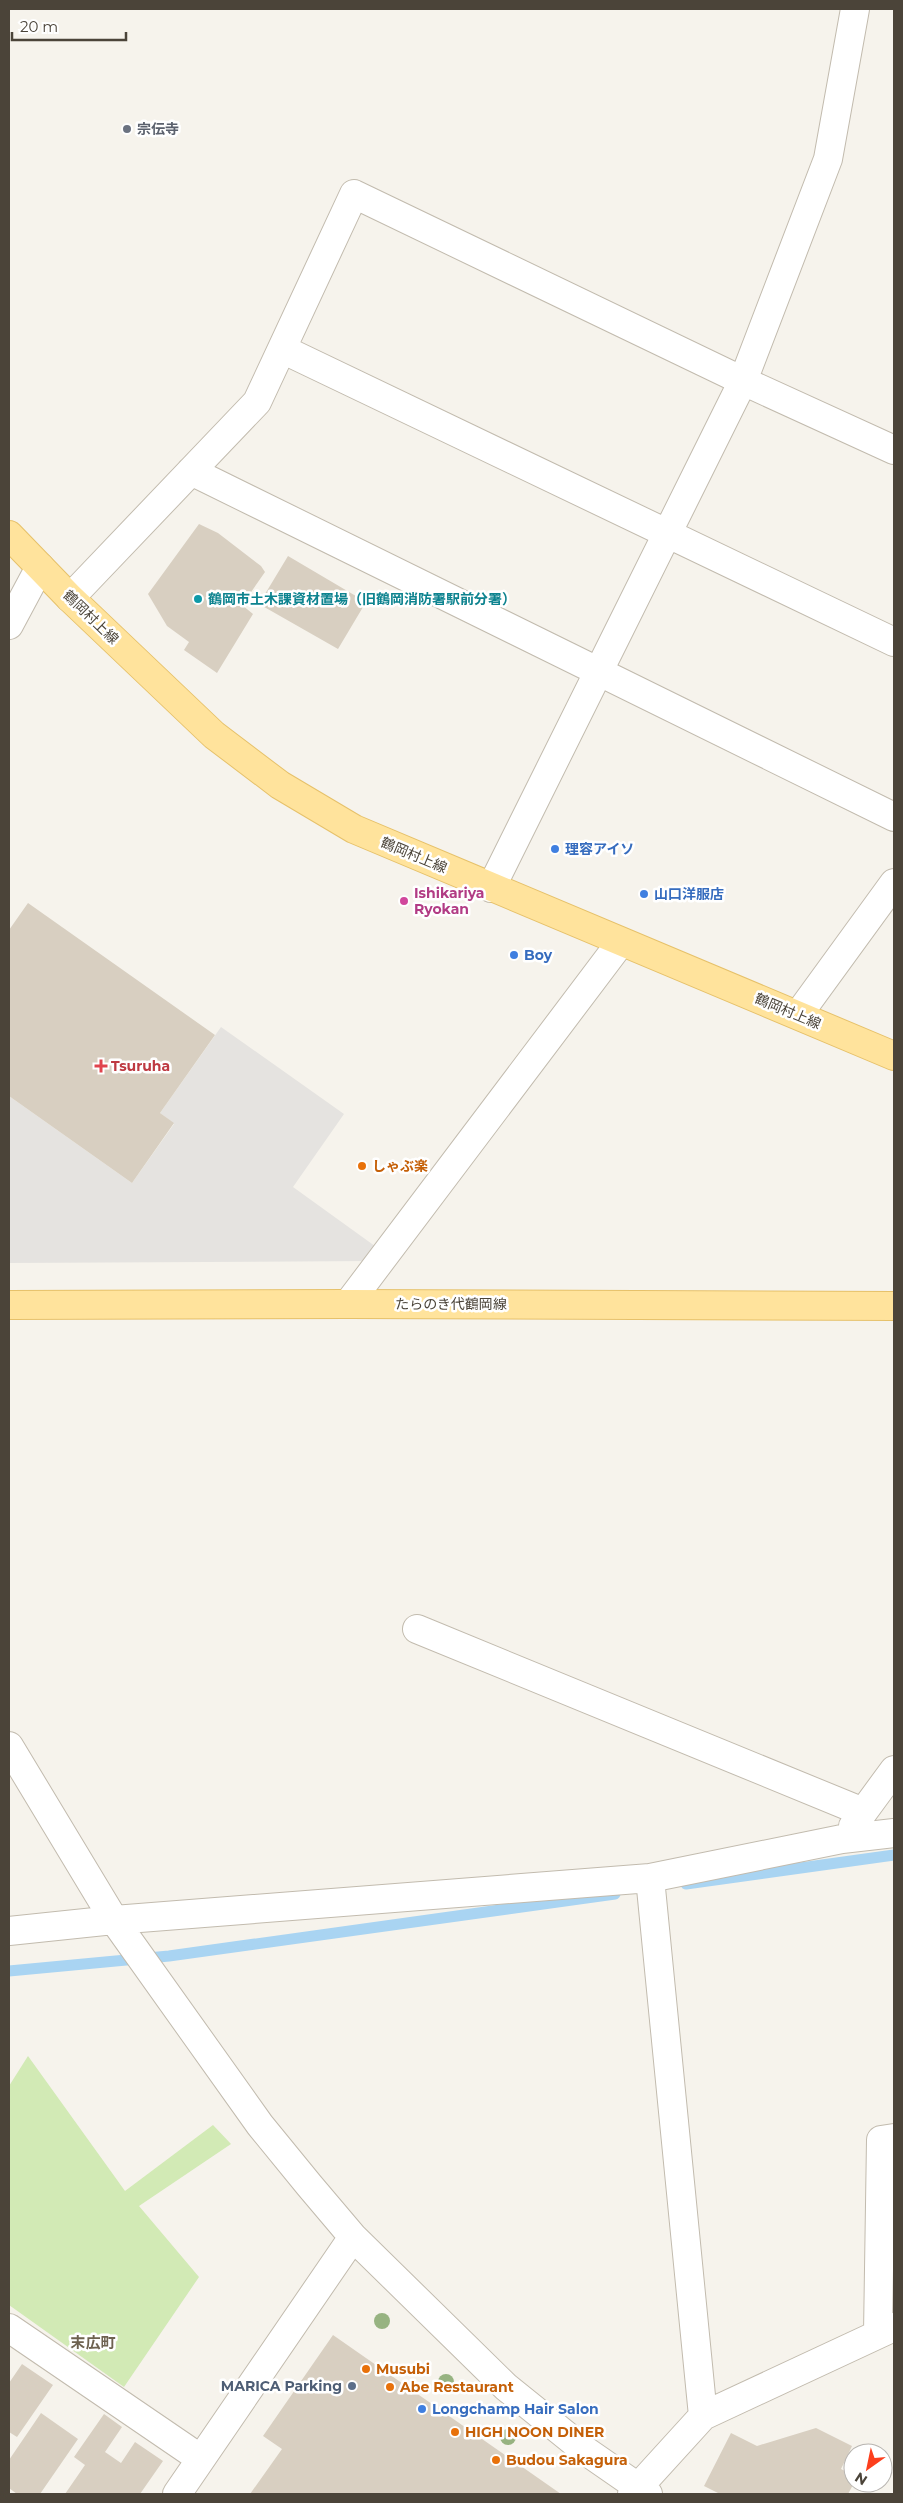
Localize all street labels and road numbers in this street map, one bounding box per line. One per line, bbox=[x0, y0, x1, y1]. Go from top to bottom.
street label: 鶴岡村上線 bbox=[60, 586, 122, 648]
street label: 鶴岡村上線 bbox=[378, 833, 450, 877]
street label: 鶴岡村上線 bbox=[752, 989, 824, 1033]
street label: たらのき代鶴岡線 bbox=[395, 1295, 507, 1313]

